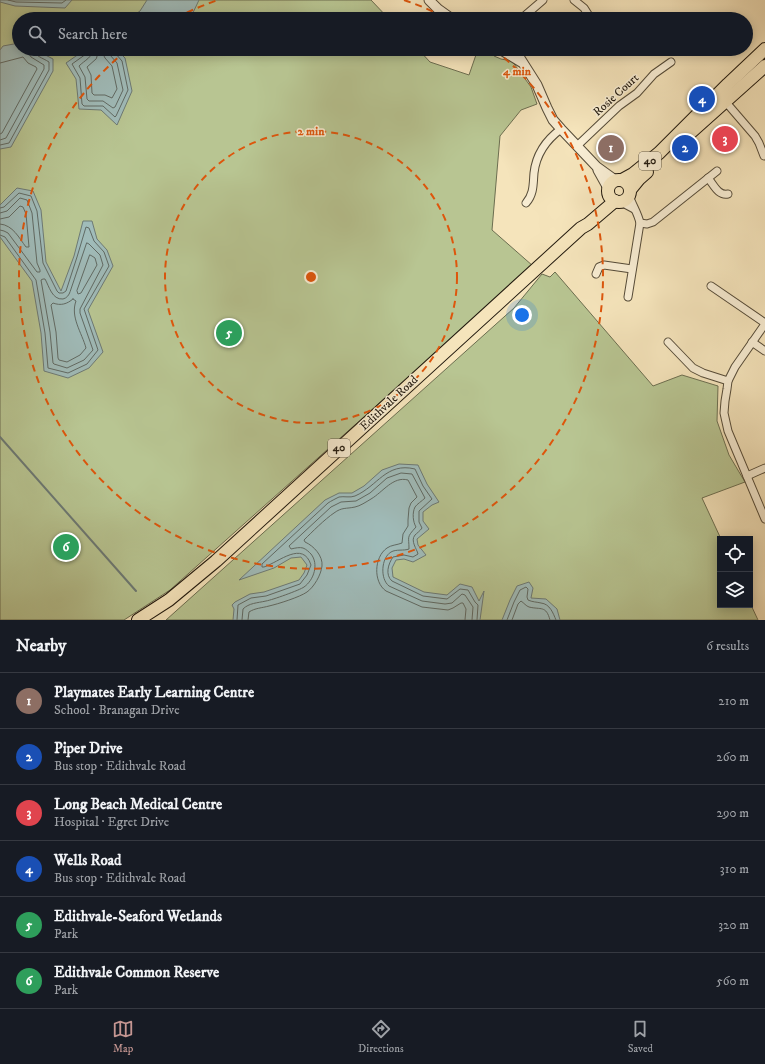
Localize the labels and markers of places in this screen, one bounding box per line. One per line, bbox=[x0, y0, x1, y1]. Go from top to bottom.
pin: 4 bbox=[689, 84, 715, 114]
pin: 3 bbox=[712, 124, 738, 154]
pin: 1 bbox=[598, 133, 624, 163]
pin: 2 bbox=[672, 133, 698, 163]
centre of rings bbox=[304, 270, 318, 284]
pin: 5 bbox=[216, 318, 242, 348]
pin: 6 bbox=[53, 532, 79, 562]

